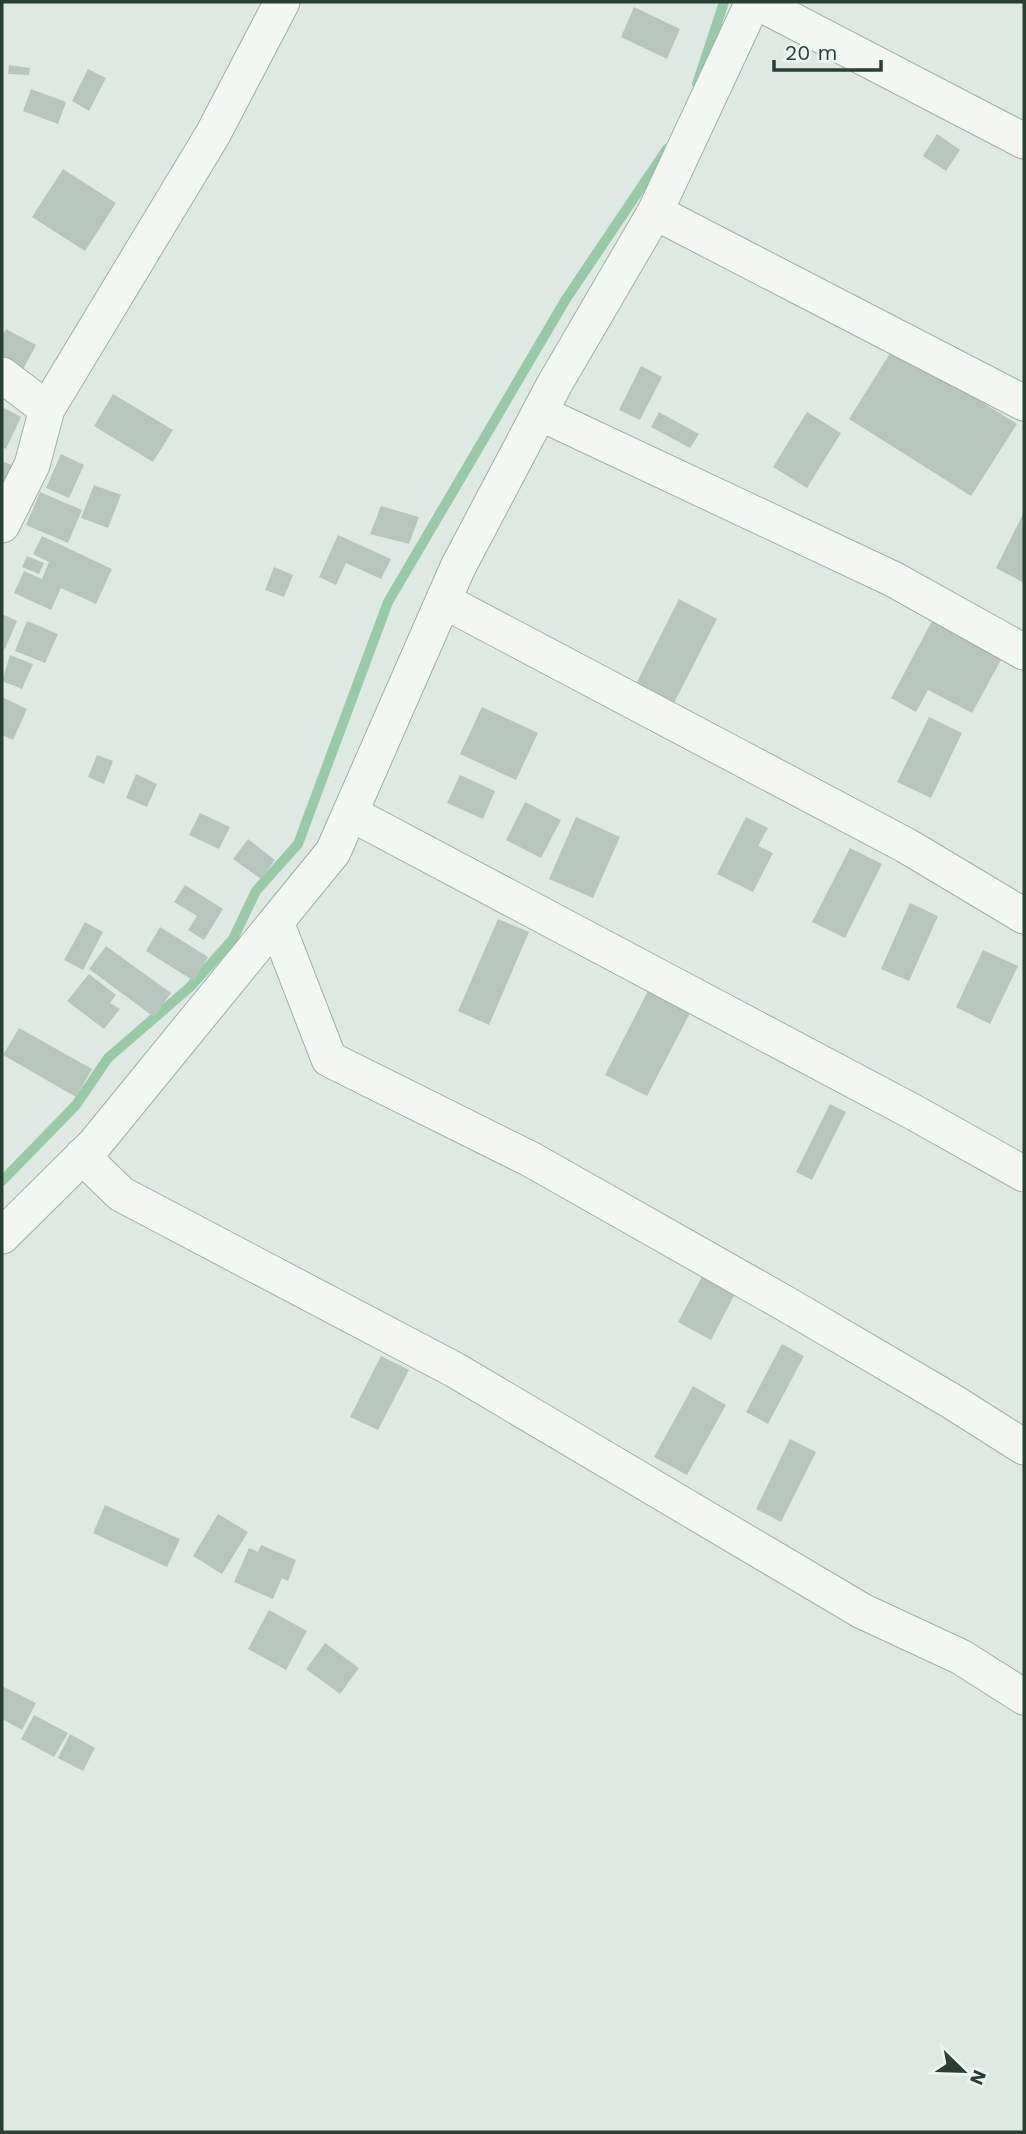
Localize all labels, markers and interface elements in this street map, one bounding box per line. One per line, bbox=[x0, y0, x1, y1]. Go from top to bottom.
scale bar bbox=[774, 28, 881, 72]
text: 20 m bbox=[785, 40, 837, 65]
north arrow bbox=[928, 2036, 998, 2106]
text: N bbox=[965, 2066, 992, 2088]

